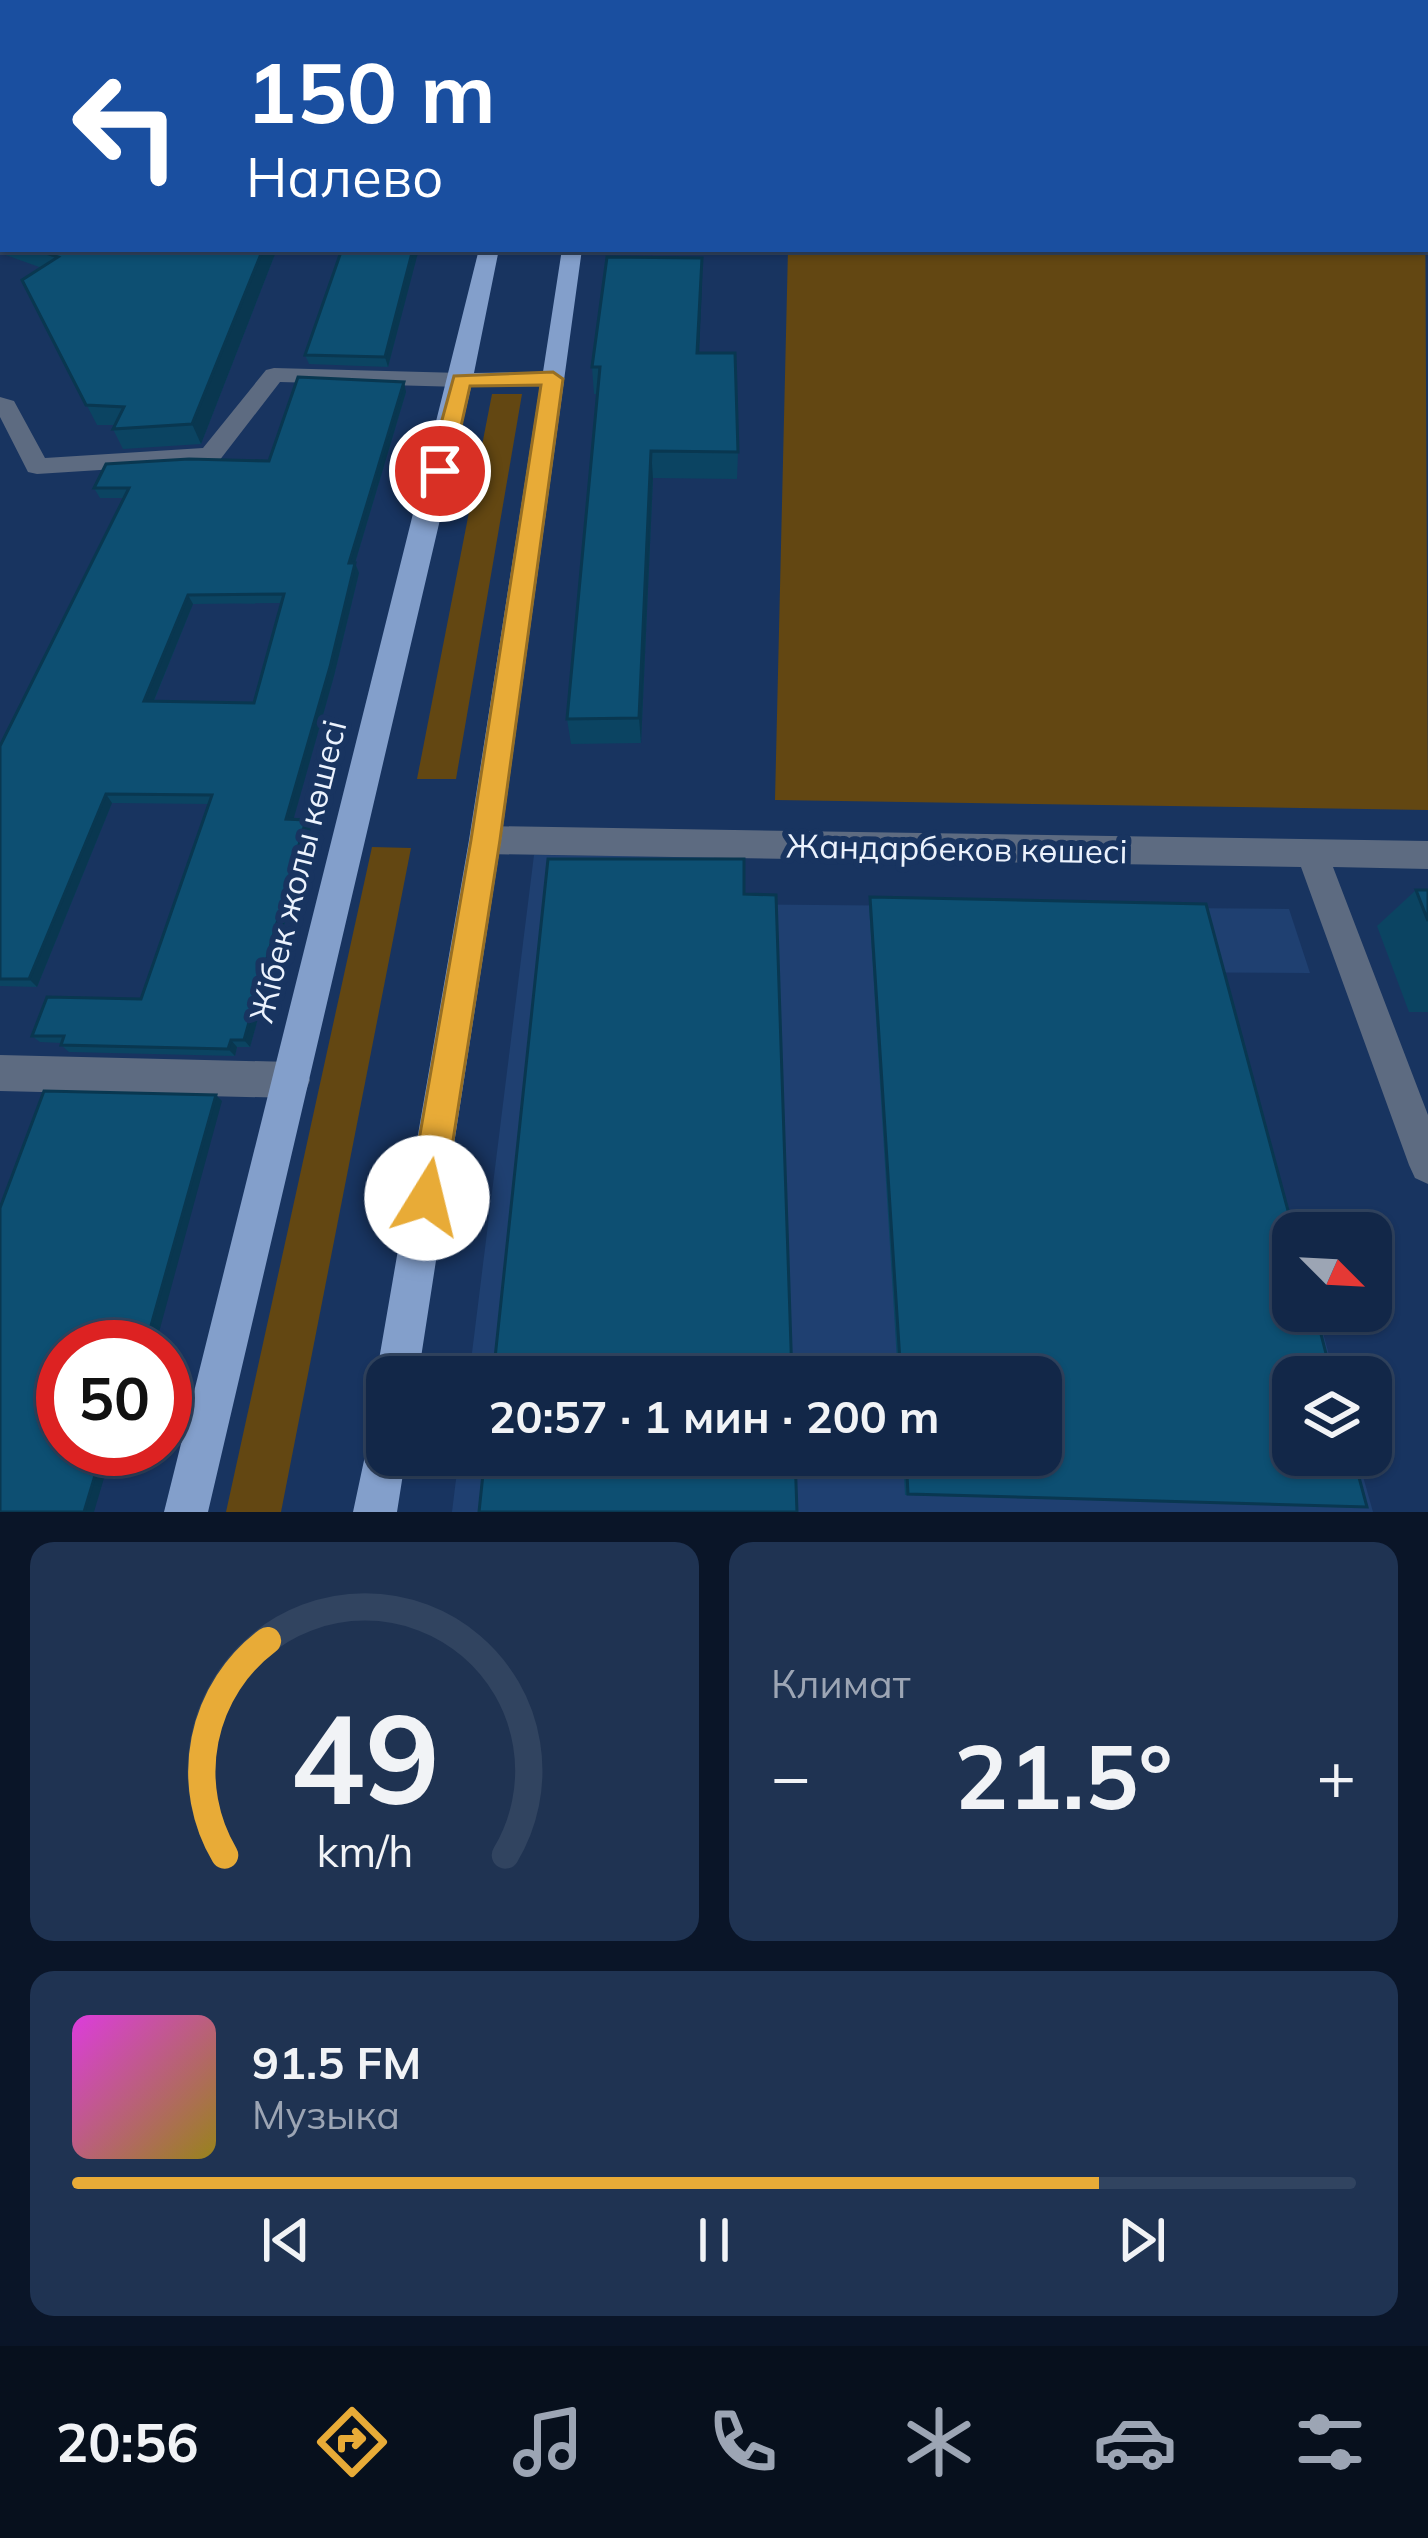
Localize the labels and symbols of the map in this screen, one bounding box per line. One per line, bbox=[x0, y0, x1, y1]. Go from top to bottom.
pin bbox=[389, 420, 491, 522]
street label: Жібек жолы көшесі bbox=[240, 716, 354, 1026]
street label: Жандарбеков көшесі bbox=[786, 825, 1128, 871]
position arrow bbox=[364, 1135, 490, 1261]
north arrow bbox=[1272, 1212, 1392, 1332]
speed limit sign: 50 bbox=[36, 1320, 192, 1476]

